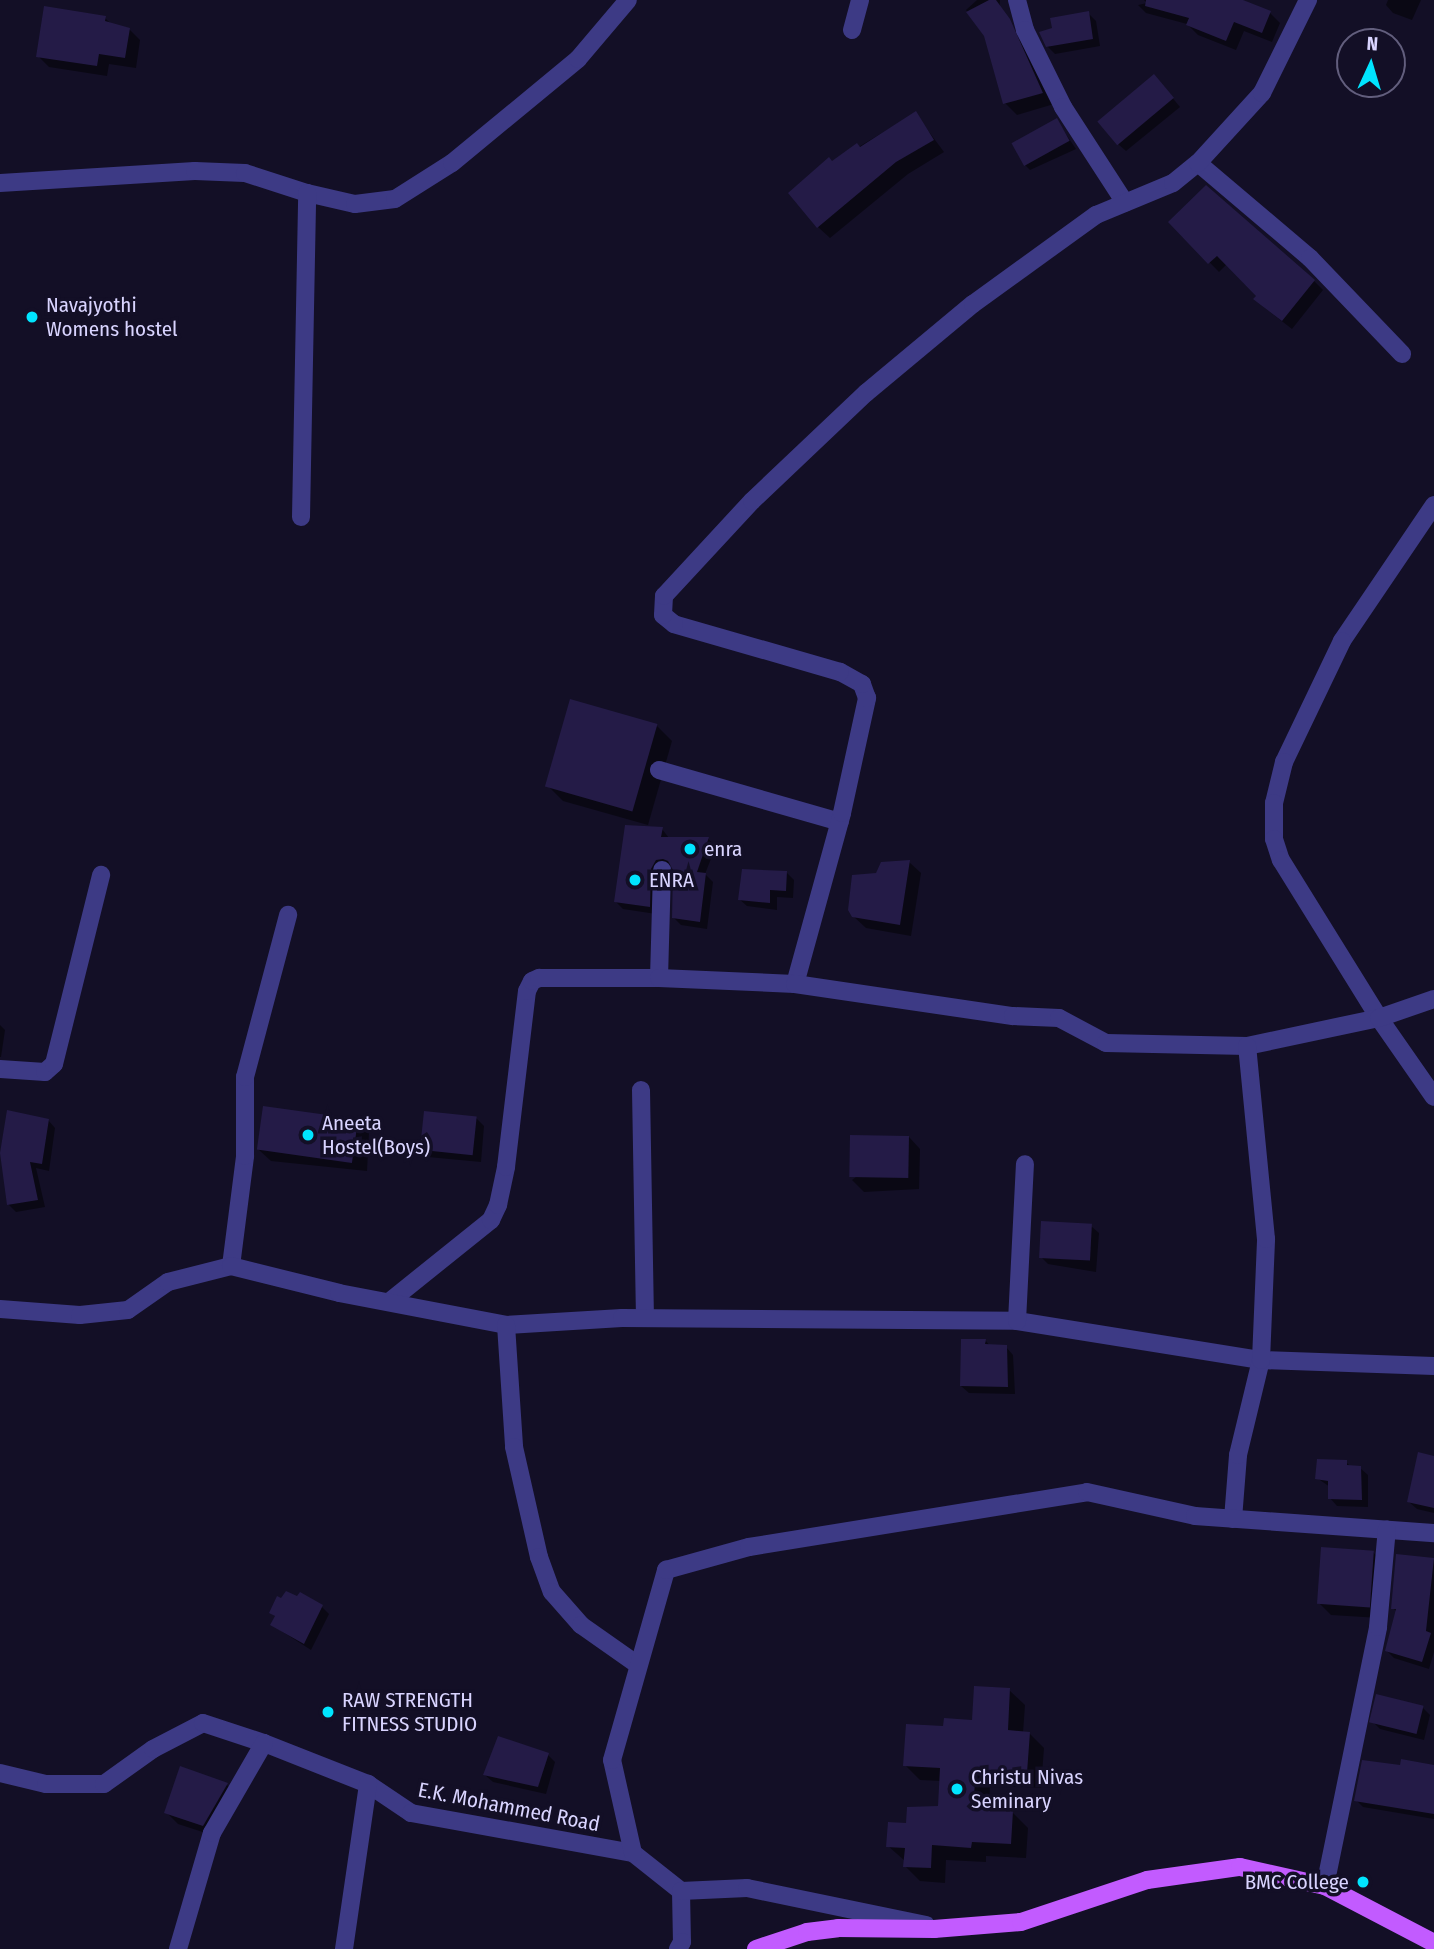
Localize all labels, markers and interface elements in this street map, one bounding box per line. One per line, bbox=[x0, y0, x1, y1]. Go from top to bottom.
north arrow bbox=[1336, 28, 1406, 98]
text: N bbox=[1366, 32, 1379, 55]
place label: Navajyothi Womens hostel bbox=[46, 292, 178, 342]
marker: Navajyothi Womens hostel bbox=[24, 309, 40, 325]
place label: enra bbox=[704, 836, 742, 862]
marker: enra bbox=[682, 841, 698, 857]
place label: ENRA bbox=[649, 867, 694, 893]
marker: ENRA bbox=[627, 872, 643, 888]
place label: Aneeta Hostel(Boys) bbox=[322, 1110, 430, 1160]
marker: Aneeta Hostel(Boys) bbox=[300, 1127, 316, 1143]
place label: RAW STRENGTH FITNESS STUDIO bbox=[342, 1687, 477, 1737]
marker: RAW STRENGTH FITNESS STUDIO bbox=[320, 1704, 336, 1720]
place label: Christu Nivas Seminary bbox=[971, 1764, 1083, 1814]
street label: E.K. Mohammed Road bbox=[416, 1777, 602, 1837]
marker: Christu Nivas Seminary bbox=[949, 1781, 965, 1797]
place label: BMC College bbox=[1245, 1869, 1349, 1895]
marker: BMC College bbox=[1355, 1874, 1371, 1890]

